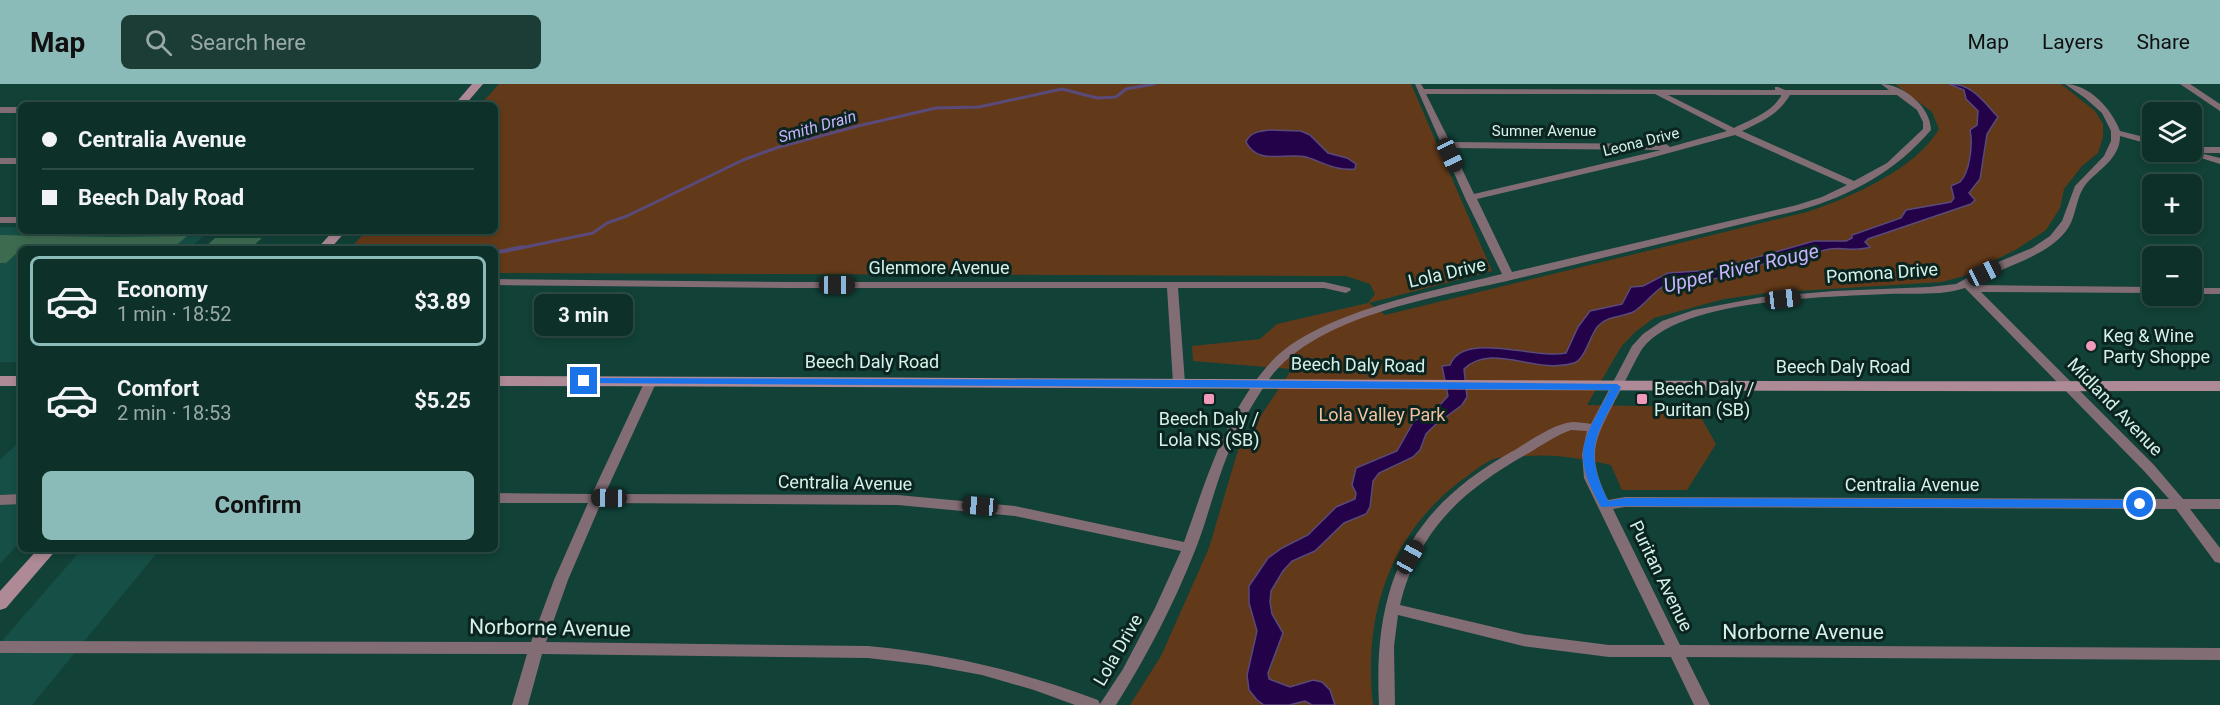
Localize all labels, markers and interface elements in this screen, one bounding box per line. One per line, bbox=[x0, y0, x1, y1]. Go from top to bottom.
search box bbox=[121, 15, 541, 69]
text: Map bbox=[30, 26, 85, 59]
icon: search bbox=[142, 26, 175, 59]
text: Search here bbox=[190, 30, 306, 55]
text: Map bbox=[1967, 30, 2009, 54]
text: Layers bbox=[2042, 30, 2103, 54]
text: Share bbox=[2136, 30, 2190, 54]
map controls bbox=[2142, 102, 2202, 306]
button: layers bbox=[2142, 102, 2202, 162]
water label: Smith Drain bbox=[776, 106, 858, 147]
street label: Sumner Avenue bbox=[1492, 122, 1596, 140]
street label: Leona Drive bbox=[1601, 124, 1681, 160]
text: Centralia Avenue bbox=[78, 127, 246, 152]
car bbox=[1434, 135, 1466, 175]
button: + bbox=[2142, 174, 2202, 234]
text: Beech Daly Road bbox=[78, 185, 244, 210]
water label: Upper River Rouge bbox=[1661, 238, 1821, 298]
button: − bbox=[2142, 246, 2202, 306]
street label: Lola Drive bbox=[1406, 253, 1488, 292]
street label: Glenmore Avenue bbox=[869, 257, 1009, 278]
car bbox=[1964, 257, 2004, 289]
street label: Pomona Drive bbox=[1825, 258, 1939, 287]
icon: car bbox=[45, 274, 99, 328]
car bbox=[819, 276, 855, 294]
text: Economy bbox=[117, 277, 208, 302]
car bbox=[1764, 288, 1802, 310]
text: $3.89 bbox=[414, 289, 471, 314]
callout: 3 min bbox=[534, 294, 634, 336]
text: 1 min · 18:52 bbox=[117, 302, 232, 326]
text: 3 min bbox=[558, 303, 609, 327]
place label: Keg & Wine Party Shoppe bbox=[2103, 325, 2210, 367]
marker: Keg & Wine Party Shoppe bbox=[2084, 339, 2098, 353]
street label: Beech Daly Road bbox=[805, 351, 939, 372]
street label: Beech Daly Road bbox=[1291, 353, 1425, 376]
street label: Midland Avenue bbox=[2063, 353, 2167, 460]
street label: Beech Daly Road bbox=[1776, 356, 1910, 377]
route end bbox=[570, 367, 597, 394]
icon: car bbox=[45, 373, 99, 427]
text: Comfort bbox=[117, 376, 199, 401]
place label: Beech Daly / Puritan (SB) bbox=[1654, 378, 1755, 421]
text: $5.25 bbox=[414, 388, 471, 413]
marker: Beech Daly / Lola NS (SB) bbox=[1202, 392, 1216, 406]
marker: Beech Daly / Puritan (SB) bbox=[1635, 392, 1649, 406]
text: 2 min · 18:53 bbox=[117, 401, 232, 425]
park label: Lola Valley Park bbox=[1319, 404, 1446, 425]
place label: Beech Daly / Lola NS (SB) bbox=[1159, 408, 1259, 451]
button: Confirm bbox=[42, 471, 474, 540]
street label: Centralia Avenue bbox=[778, 471, 912, 494]
street label: Centralia Avenue bbox=[1845, 474, 1979, 495]
car bbox=[591, 489, 627, 507]
route start bbox=[2126, 490, 2153, 517]
car bbox=[961, 495, 999, 517]
street label: Puritan Avenue bbox=[1626, 517, 1697, 635]
car bbox=[1393, 537, 1427, 577]
street label: Lola Drive bbox=[1089, 610, 1146, 689]
street label: Norborne Avenue bbox=[469, 615, 631, 641]
street label: Norborne Avenue bbox=[1722, 620, 1884, 644]

